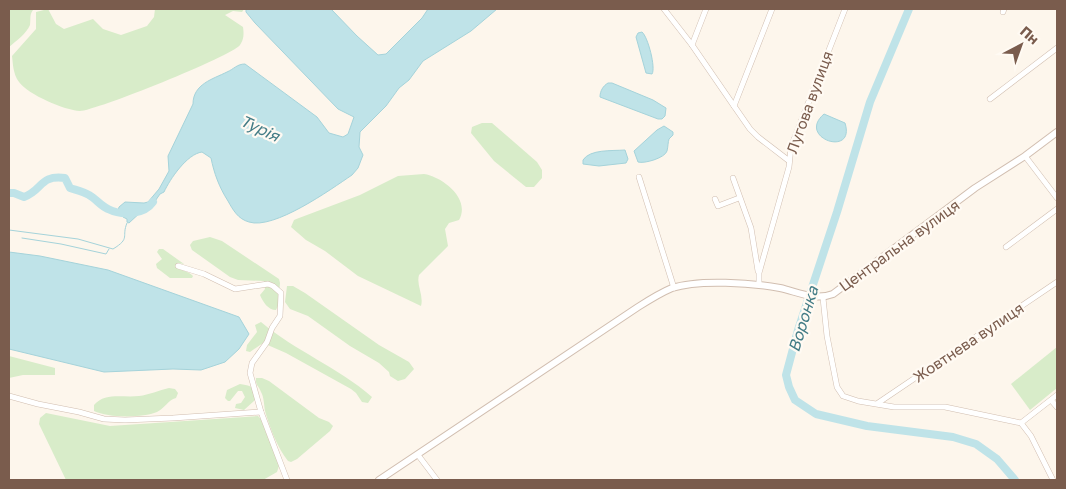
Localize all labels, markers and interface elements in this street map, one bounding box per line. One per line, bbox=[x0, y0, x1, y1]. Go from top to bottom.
north arrow bbox=[996, 20, 1046, 70]
text: Пн bbox=[1017, 22, 1043, 47]
street label: Лугова вулиця bbox=[782, 48, 836, 156]
water label: Турія bbox=[237, 110, 284, 146]
street label: Центральна вулиця bbox=[835, 195, 963, 295]
water label: Воронка bbox=[784, 283, 823, 354]
street label: Жовтнева вулиця bbox=[909, 298, 1027, 386]

